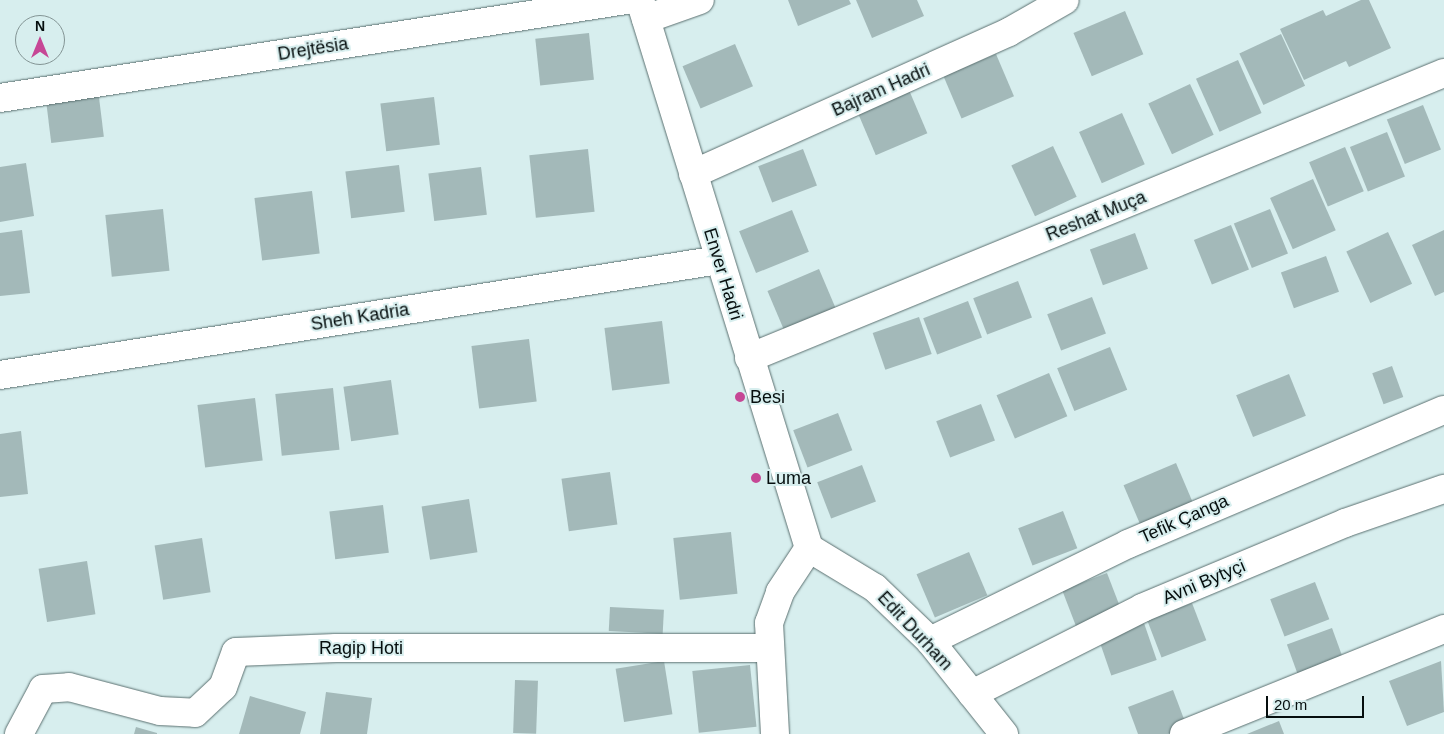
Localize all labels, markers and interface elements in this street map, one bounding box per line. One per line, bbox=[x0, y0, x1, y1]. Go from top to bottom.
north arrow bbox=[15, 15, 65, 65]
text: N bbox=[35, 18, 45, 34]
street label: Drejtësia bbox=[276, 33, 350, 65]
street label: Bajram Hadri bbox=[829, 59, 933, 121]
street label: Reshat Muça bbox=[1043, 186, 1149, 246]
street label: Enver Hadri bbox=[699, 225, 747, 323]
street label: Sheh Kadria bbox=[309, 299, 411, 335]
place label: Besi bbox=[750, 386, 785, 408]
marker: Besi bbox=[734, 391, 746, 403]
place label: Luma bbox=[766, 467, 811, 489]
marker: Luma bbox=[750, 472, 762, 484]
street label: Tefik Çanga bbox=[1136, 490, 1232, 548]
street label: Avni Bytyçi bbox=[1159, 555, 1249, 609]
street label: Edit Durham bbox=[873, 587, 957, 675]
street label: Ragip Hoti bbox=[319, 637, 403, 659]
scale bar bbox=[1269, 686, 1366, 718]
text: 20 m bbox=[1274, 696, 1307, 713]

